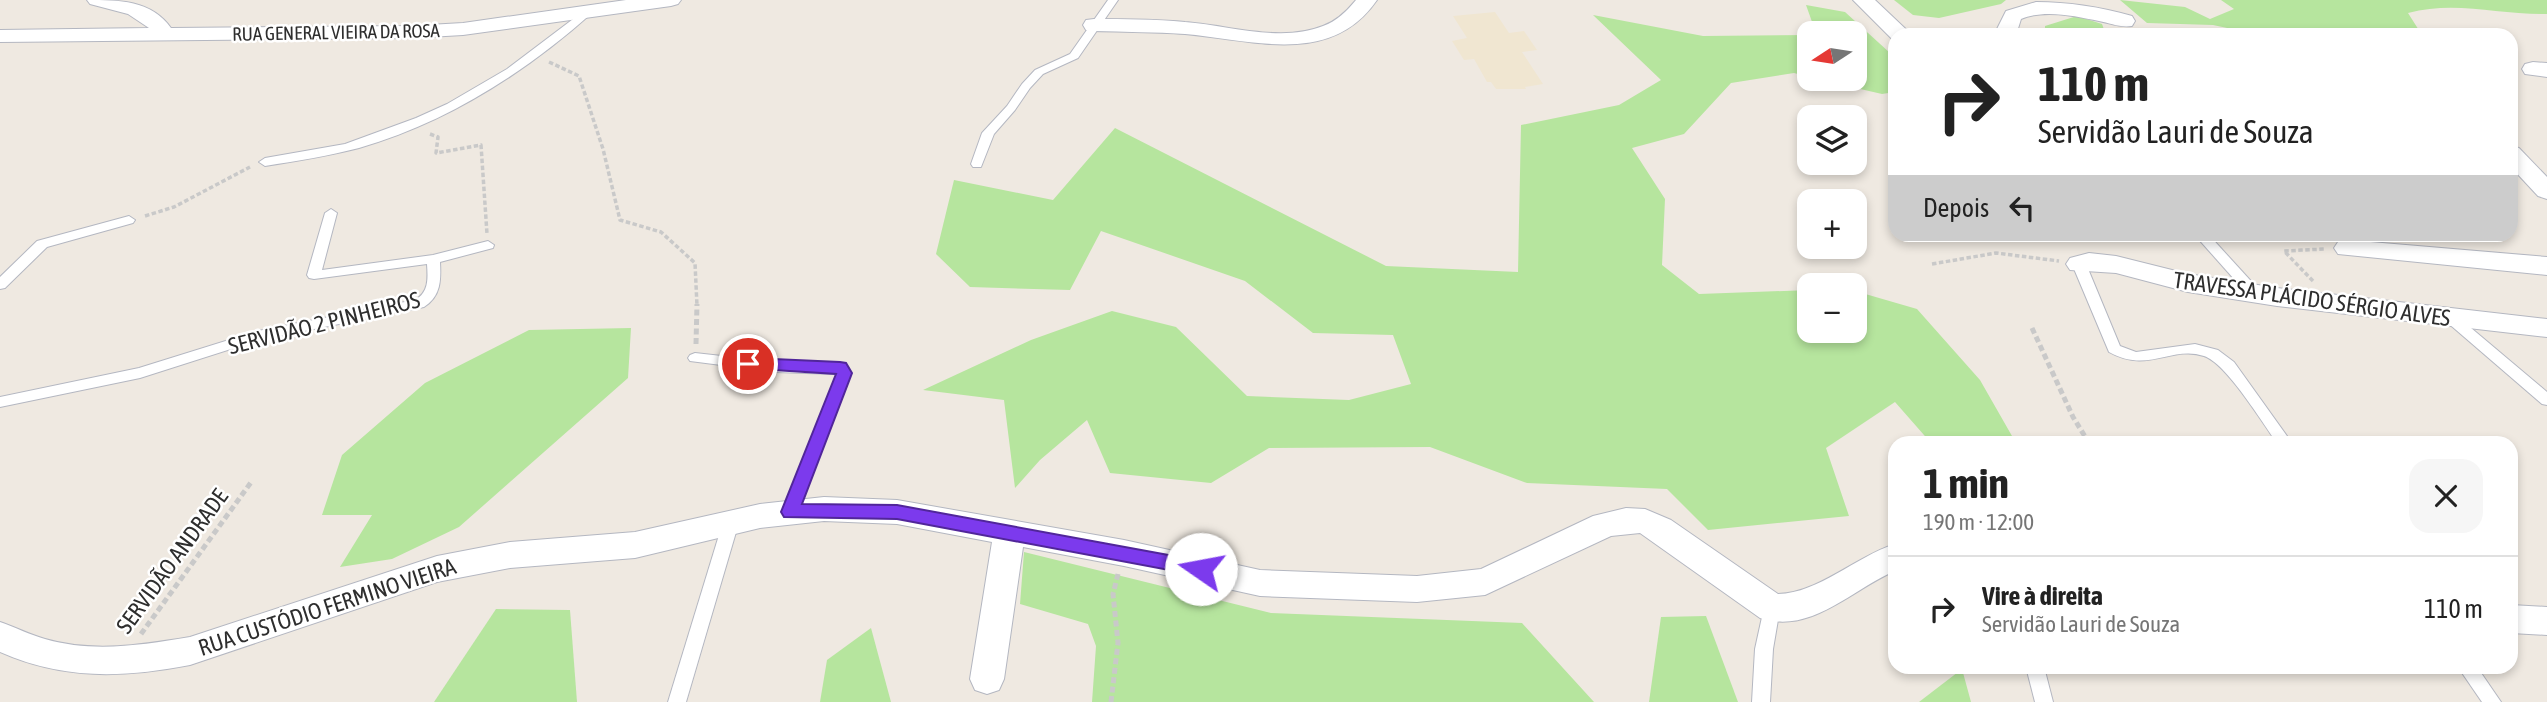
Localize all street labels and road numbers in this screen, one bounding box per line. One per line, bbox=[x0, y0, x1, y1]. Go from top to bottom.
street label: RUA GENERAL VIEIRA DA ROSA bbox=[232, 19, 441, 45]
street label: TRAVESSA PLÁCIDO SÉRGIO ALVES bbox=[2172, 267, 2452, 331]
street label: SERVIDÃO 2 PINHEIROS bbox=[225, 287, 423, 359]
street label: SERVIDÃO ANDRADE bbox=[111, 484, 233, 638]
street label: RUA CUSTÓDIO FERMINO VIEIRA bbox=[195, 553, 460, 661]

